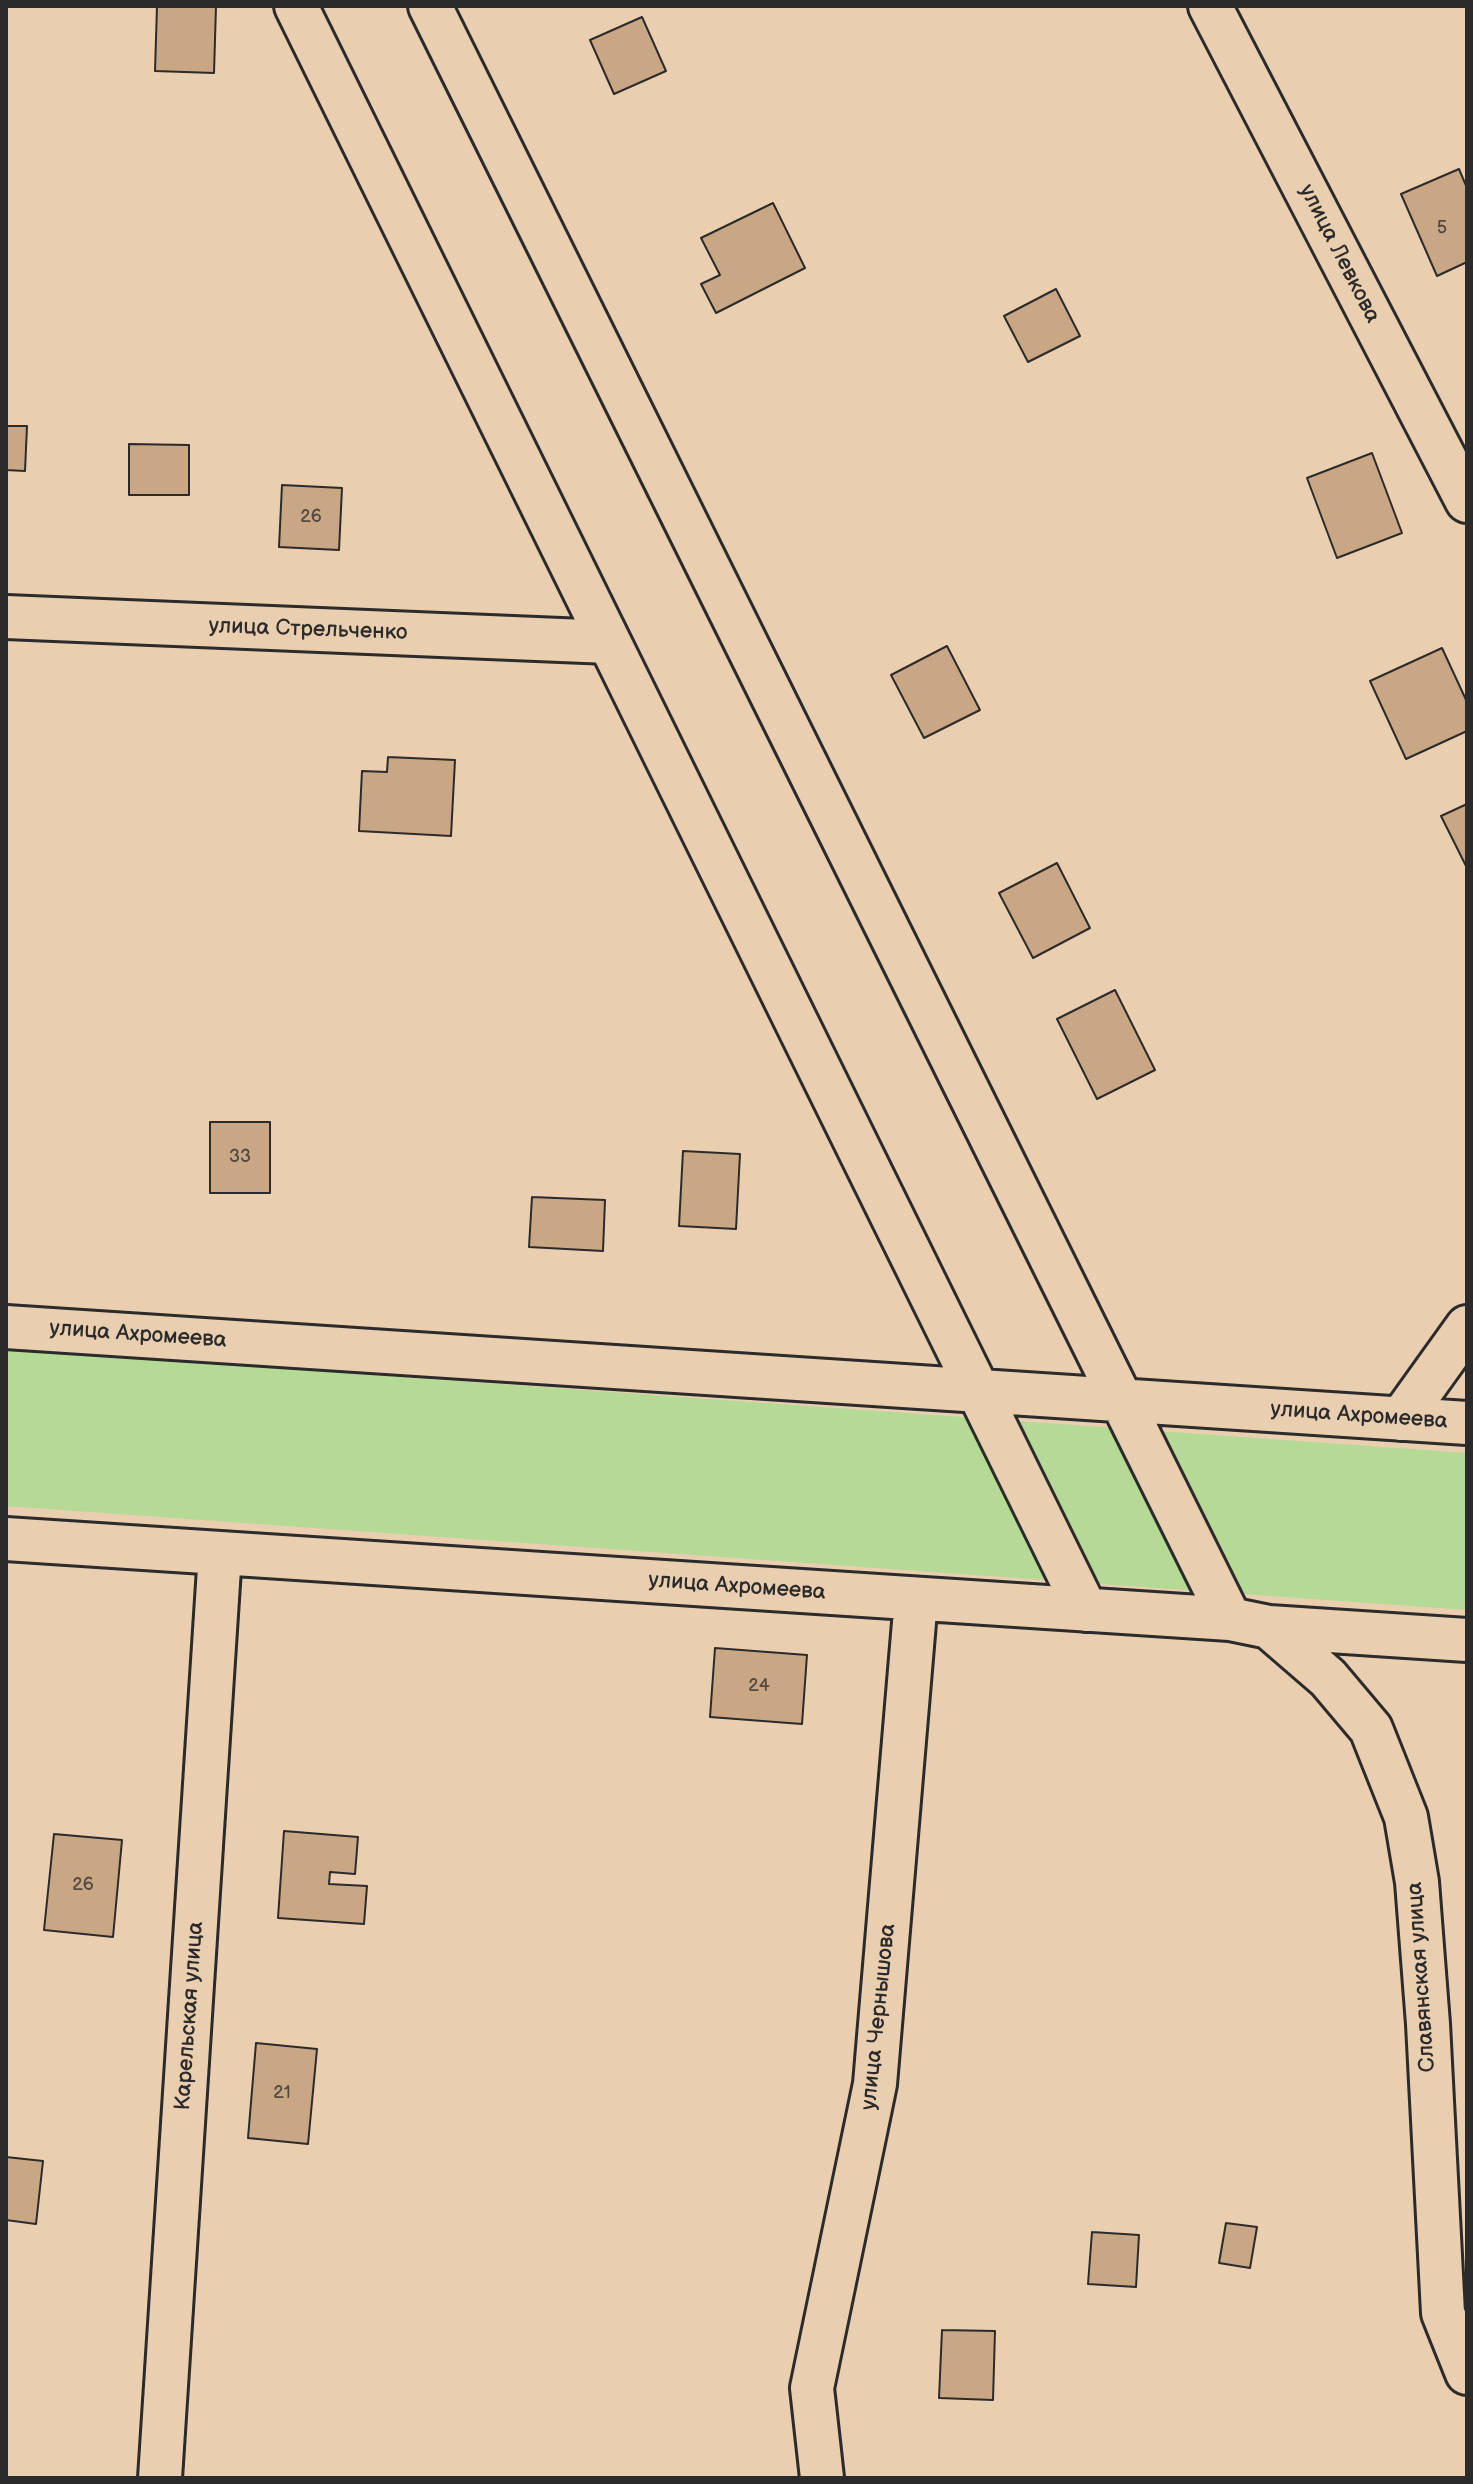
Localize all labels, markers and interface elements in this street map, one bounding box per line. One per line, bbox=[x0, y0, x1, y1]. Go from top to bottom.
street label: улица Левкова bbox=[1293, 180, 1385, 328]
house number: 5 bbox=[1437, 217, 1447, 239]
house number: 26 bbox=[300, 506, 322, 528]
street label: улица Стрельченко bbox=[208, 613, 408, 647]
house number: 33 bbox=[229, 1146, 251, 1168]
street label: улица Ахромеева bbox=[49, 1316, 227, 1354]
street label: улица Ахромеева bbox=[1270, 1397, 1448, 1435]
street label: улица Ахромеева bbox=[648, 1568, 826, 1606]
house number: 24 bbox=[748, 1675, 770, 1697]
house number: 26 bbox=[72, 1874, 94, 1896]
street label: Славянская улица bbox=[1402, 1881, 1442, 2073]
street label: Карельская улица bbox=[170, 1921, 210, 2111]
street label: улица Чернышова bbox=[856, 1922, 902, 2112]
house number: 21 bbox=[273, 2082, 291, 2104]

